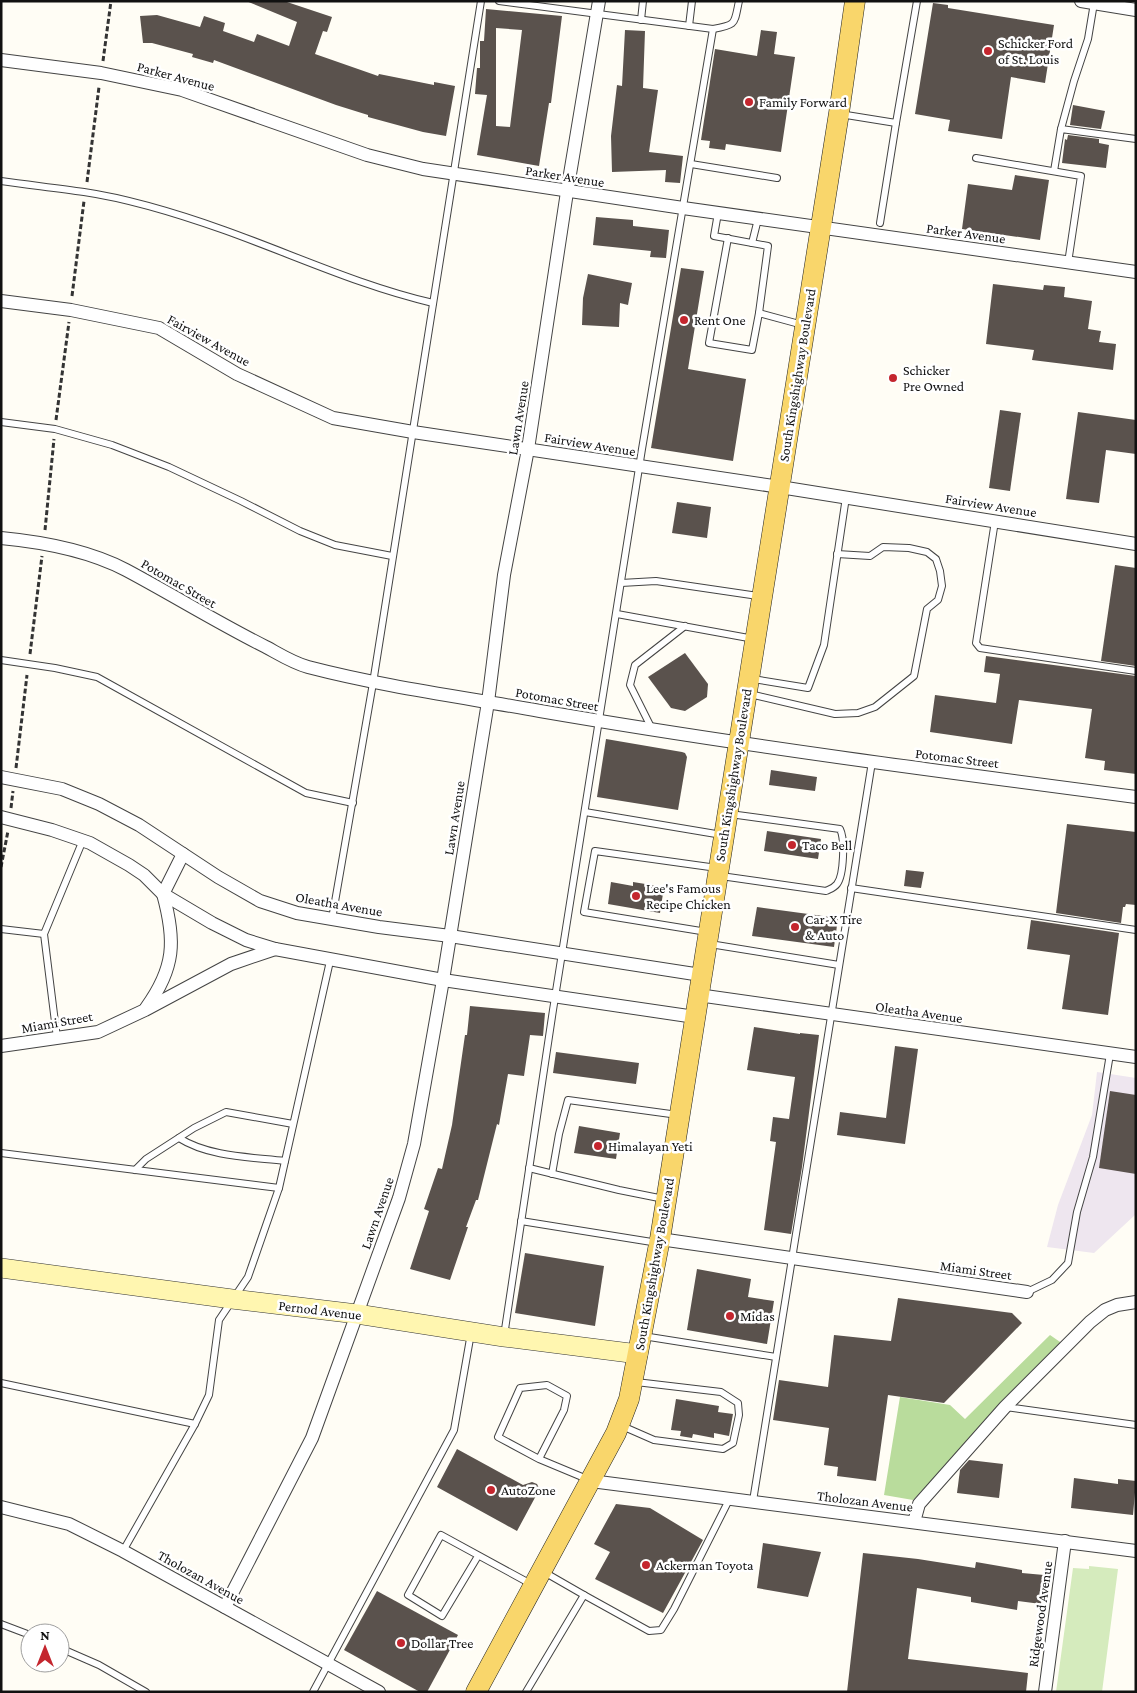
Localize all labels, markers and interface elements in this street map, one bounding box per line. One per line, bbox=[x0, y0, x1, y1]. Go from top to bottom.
place label: Schicker Ford of St. Louis bbox=[998, 35, 1074, 67]
marker: Schicker Ford of St. Louis bbox=[982, 45, 994, 57]
street label: Parker Avenue bbox=[135, 58, 217, 94]
place label: Family Forward bbox=[759, 94, 848, 110]
marker: Family Forward bbox=[743, 96, 755, 108]
street label: Parker Avenue bbox=[524, 162, 606, 190]
street label: Parker Avenue bbox=[925, 220, 1007, 246]
street label: South Kingshighway Boulevard bbox=[775, 287, 819, 463]
street label: Fairview Avenue bbox=[165, 311, 253, 369]
place label: Rent One bbox=[694, 312, 746, 328]
marker: Rent One bbox=[678, 314, 690, 326]
place label: Schicker Pre Owned bbox=[903, 362, 965, 394]
marker: Schicker Pre Owned bbox=[887, 372, 899, 384]
street label: Lawn Avenue bbox=[504, 380, 532, 456]
street label: Fairview Avenue bbox=[543, 429, 637, 459]
street label: Fairview Avenue bbox=[944, 490, 1038, 520]
street label: Potomac Street bbox=[139, 555, 220, 611]
street label: Potomac Street bbox=[514, 684, 600, 714]
street label: South Kingshighway Boulevard bbox=[711, 687, 755, 863]
street label: Potomac Street bbox=[914, 745, 1000, 771]
street label: Lawn Avenue bbox=[440, 780, 468, 856]
place label: Taco Bell bbox=[802, 837, 852, 853]
marker: Taco Bell bbox=[786, 839, 798, 851]
place label: Lee's Famous Recipe Chicken bbox=[646, 880, 731, 912]
street label: Oleatha Avenue bbox=[294, 888, 384, 920]
marker: Lee's Famous Recipe Chicken bbox=[630, 890, 642, 902]
place label: Car-X Tire & Auto bbox=[805, 911, 862, 943]
marker: Car-X Tire & Auto bbox=[789, 921, 801, 933]
street label: Oleatha Avenue bbox=[874, 998, 964, 1026]
street label: Miami Street bbox=[20, 1008, 94, 1036]
place label: Himalayan Yeti bbox=[608, 1138, 693, 1154]
marker: Himalayan Yeti bbox=[592, 1140, 604, 1152]
street label: Lawn Avenue bbox=[357, 1175, 397, 1251]
street label: South Kingshighway Boulevard bbox=[631, 1176, 677, 1352]
street label: Miami Street bbox=[939, 1257, 1013, 1283]
street label: Pernod Avenue bbox=[278, 1297, 362, 1323]
place label: Midas bbox=[740, 1308, 775, 1324]
marker: Midas bbox=[724, 1310, 736, 1322]
place label: AutoZone bbox=[501, 1482, 556, 1498]
marker: AutoZone bbox=[485, 1484, 497, 1496]
street label: Tholozan Avenue bbox=[816, 1487, 914, 1515]
street label: Tholozan Avenue bbox=[155, 1547, 247, 1607]
place label: Ackerman Toyota bbox=[656, 1557, 754, 1573]
marker: Ackerman Toyota bbox=[640, 1559, 652, 1571]
street label: Ridgewood Avenue bbox=[1025, 1560, 1055, 1668]
north arrow bbox=[20, 1623, 70, 1673]
text: N bbox=[40, 1627, 50, 1643]
place label: Dollar Tree bbox=[411, 1635, 473, 1651]
marker: Dollar Tree bbox=[395, 1637, 407, 1649]

